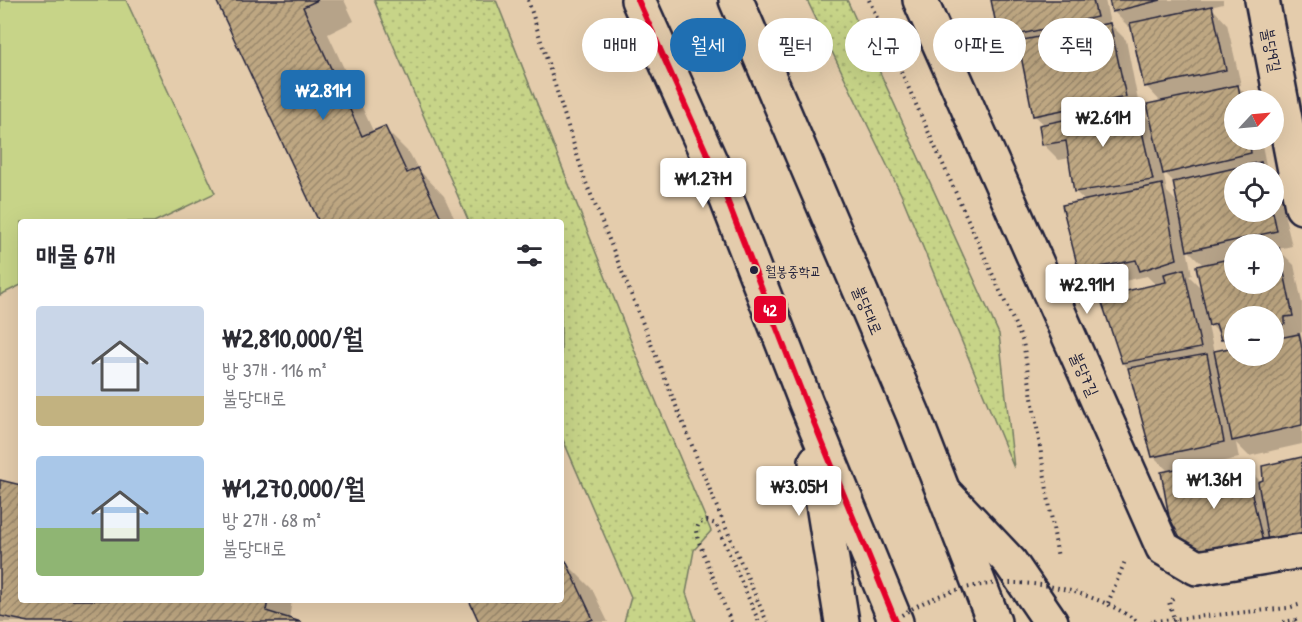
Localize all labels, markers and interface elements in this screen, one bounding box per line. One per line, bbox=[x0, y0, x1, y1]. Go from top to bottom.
chip: 매매 bbox=[582, 18, 658, 72]
chip: 월세 bbox=[670, 18, 746, 72]
chip: 필터 bbox=[758, 18, 833, 72]
chip: 신규 bbox=[845, 18, 921, 72]
chip: 아파트 bbox=[933, 18, 1026, 72]
chip: 주택 bbox=[1038, 18, 1114, 72]
street label: 불당9길 bbox=[1257, 26, 1287, 74]
pin: ₩2.81M bbox=[274, 70, 372, 121]
text: ₩2.81M bbox=[295, 76, 351, 103]
north arrow bbox=[1224, 90, 1284, 150]
map controls bbox=[1224, 90, 1284, 366]
pin: ₩2.61M bbox=[1054, 97, 1152, 148]
text: ₩2.61M bbox=[1075, 103, 1131, 130]
pin: ₩1.27M bbox=[654, 158, 752, 209]
button: locate bbox=[1224, 162, 1284, 222]
text: ₩1.27M bbox=[674, 164, 732, 191]
button: + bbox=[1224, 234, 1284, 294]
text: 매물 6개 bbox=[36, 237, 115, 272]
icon: filters bbox=[513, 239, 546, 272]
place label: 월봉중학교 bbox=[765, 261, 821, 280]
marker: 월봉중학교 bbox=[748, 264, 760, 276]
pin: ₩2.91M bbox=[1038, 264, 1136, 315]
text: ₩2.91M bbox=[1059, 270, 1115, 297]
street label: 불당대로 bbox=[848, 282, 888, 338]
line badge: 42 bbox=[753, 295, 787, 324]
text: 42 bbox=[763, 299, 777, 321]
button: − bbox=[1224, 306, 1284, 366]
text: ₩2,810,000/월 bbox=[222, 320, 363, 355]
icon: home bbox=[84, 330, 156, 402]
street label: 불당7길 bbox=[1065, 348, 1105, 400]
text: 방 3개 · 116 m² bbox=[222, 356, 326, 383]
text: 불당대로 bbox=[222, 384, 286, 411]
pin: ₩1.36M bbox=[1165, 459, 1263, 510]
text: ₩1.36M bbox=[1186, 465, 1242, 492]
pin: ₩3.05M bbox=[750, 466, 848, 517]
text: ₩1,270,000/월 bbox=[222, 470, 365, 505]
text: ₩3.05M bbox=[770, 472, 828, 499]
icon: home bbox=[84, 480, 156, 552]
text: 방 2개 · 68 m² bbox=[222, 506, 321, 533]
text: 불당대로 bbox=[222, 534, 286, 561]

